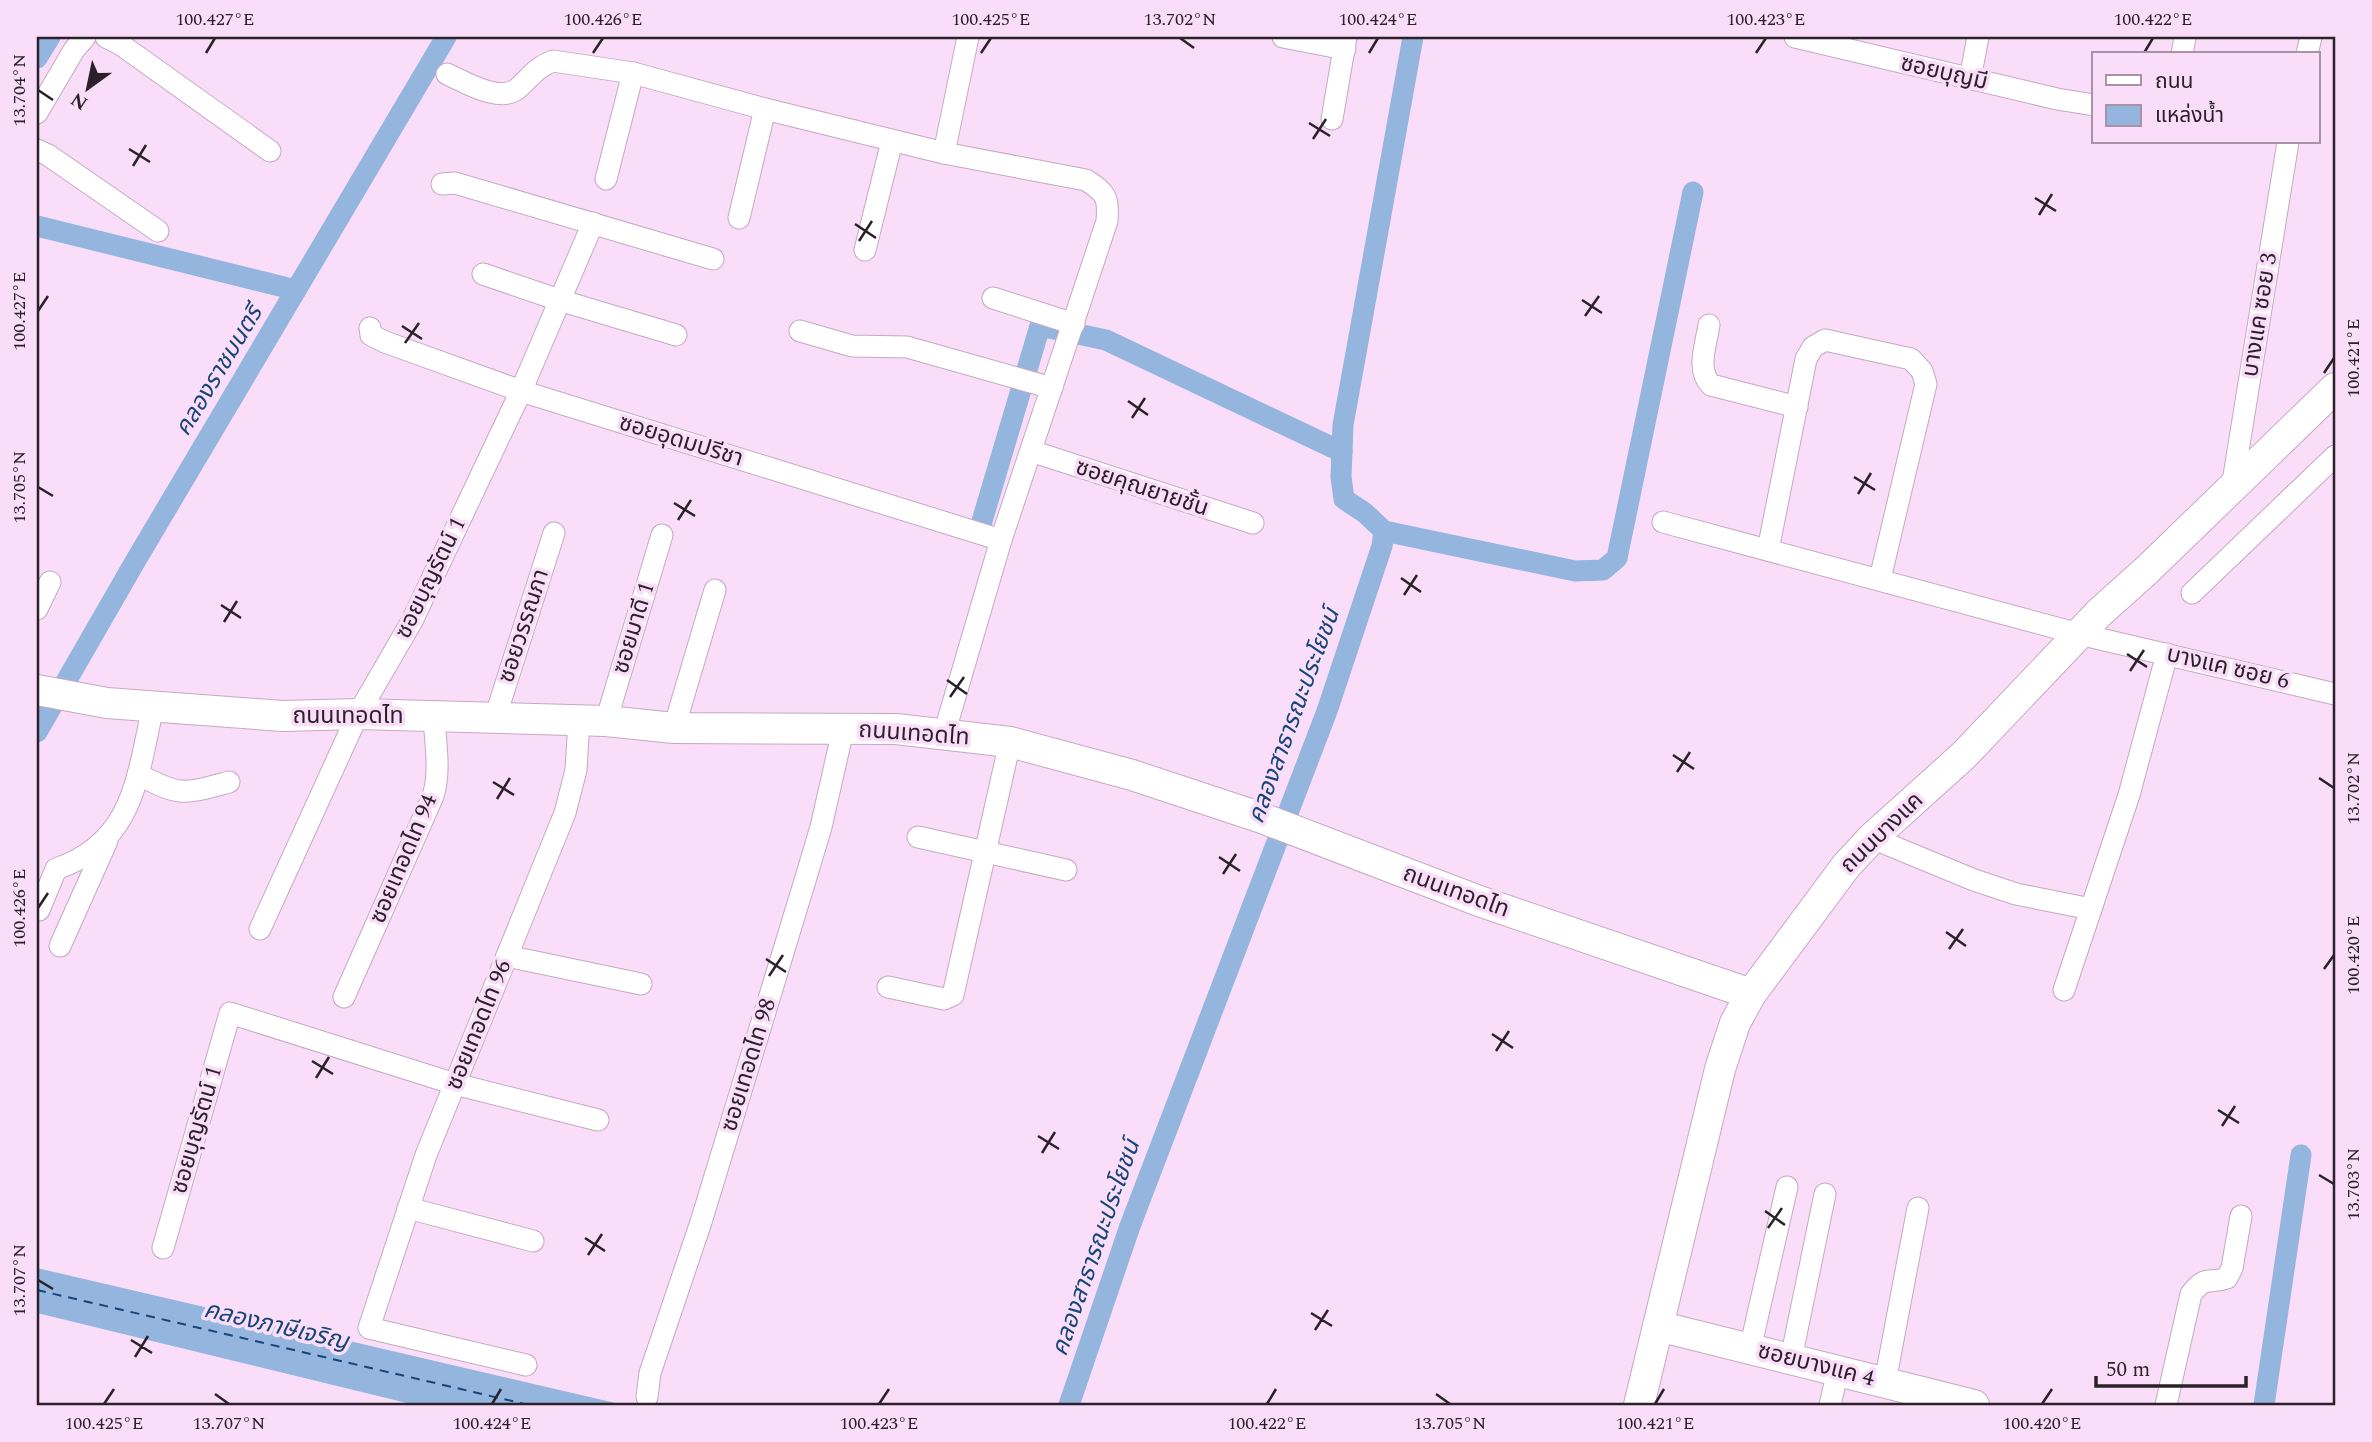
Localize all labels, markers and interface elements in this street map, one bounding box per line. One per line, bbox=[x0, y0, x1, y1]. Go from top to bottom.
text: 100.427°E bbox=[175, 6, 255, 33]
text: 100.426°E bbox=[563, 6, 643, 33]
text: 100.425°E bbox=[951, 6, 1031, 33]
text: 13.702°N bbox=[1144, 6, 1216, 33]
text: 100.424°E bbox=[1338, 6, 1418, 33]
text: 100.423°E bbox=[1726, 6, 1806, 33]
text: 100.422°E bbox=[2113, 6, 2193, 33]
street label: ซอยบุญมี bbox=[1897, 46, 1991, 100]
north arrow bbox=[52, 52, 122, 122]
legend bbox=[2092, 52, 2320, 144]
text: 13.704°N bbox=[6, 54, 33, 126]
text: ถนน bbox=[2155, 66, 2193, 98]
text: N bbox=[65, 85, 94, 117]
text: แหล่งน้ำ bbox=[2155, 100, 2224, 132]
street label: บางแค ซอย 3 bbox=[2233, 250, 2287, 380]
text: 100.427°E bbox=[6, 271, 33, 351]
water label: คลองราชมนตรี bbox=[166, 295, 274, 443]
text: 100.421°E bbox=[2340, 318, 2367, 398]
street label: ซอยอุดมปรีชา bbox=[615, 406, 747, 476]
street label: ซอยคุณยายชั้น bbox=[1071, 450, 1213, 526]
text: 13.705°N bbox=[6, 451, 33, 523]
street label: ซอยบุญรัตน์ 1 bbox=[386, 511, 476, 645]
street label: ซอยวรรณภา bbox=[489, 565, 559, 687]
street label: ซอยมาดี 1 bbox=[603, 578, 665, 678]
water label: คลองสาธารณะประโยชน์ bbox=[1238, 600, 1351, 828]
street label: บางแค ซอย 6 bbox=[2163, 637, 2293, 699]
street label: ถนนเทอดไท bbox=[292, 699, 404, 734]
street label: ถนนเทอดไท bbox=[857, 713, 971, 755]
text: 13.702°N bbox=[2340, 752, 2367, 824]
street label: ถนนบางแค bbox=[1832, 784, 1932, 882]
street label: ซอยเทอดไท 94 bbox=[361, 788, 447, 929]
street label: ถนนเทอดไท bbox=[1398, 857, 1514, 927]
text: 100.426°E bbox=[6, 868, 33, 948]
text: 100.420°E bbox=[2340, 915, 2367, 995]
street label: ซอยเทอดไท 96 bbox=[437, 955, 521, 1095]
street label: ซอยเทอดไท 98 bbox=[712, 994, 786, 1136]
street label: ซอยบุญรัตน์ 1 bbox=[162, 1062, 232, 1198]
water label: คลองสาธารณะประโยชน์ bbox=[1042, 1131, 1151, 1361]
text: 13.703°N bbox=[2340, 1148, 2367, 1220]
text: 13.707°N bbox=[6, 1244, 33, 1316]
water label: คลองภาษีเจริญ bbox=[200, 1292, 353, 1360]
street label: ซอยบางแค 4 bbox=[1754, 1334, 1879, 1397]
scale bar bbox=[2096, 1344, 2246, 1388]
text: 50 m bbox=[2106, 1354, 2150, 1386]
text: 100.425°E bbox=[64, 1410, 144, 1437]
text: 13.707°N bbox=[193, 1410, 265, 1437]
text: 100.424°E bbox=[452, 1410, 532, 1437]
text: 100.423°E bbox=[839, 1410, 919, 1437]
text: 100.422°E bbox=[1227, 1410, 1307, 1437]
text: 13.705°N bbox=[1414, 1410, 1486, 1437]
text: 100.421°E bbox=[1615, 1410, 1695, 1437]
text: 100.420°E bbox=[2002, 1410, 2082, 1437]

